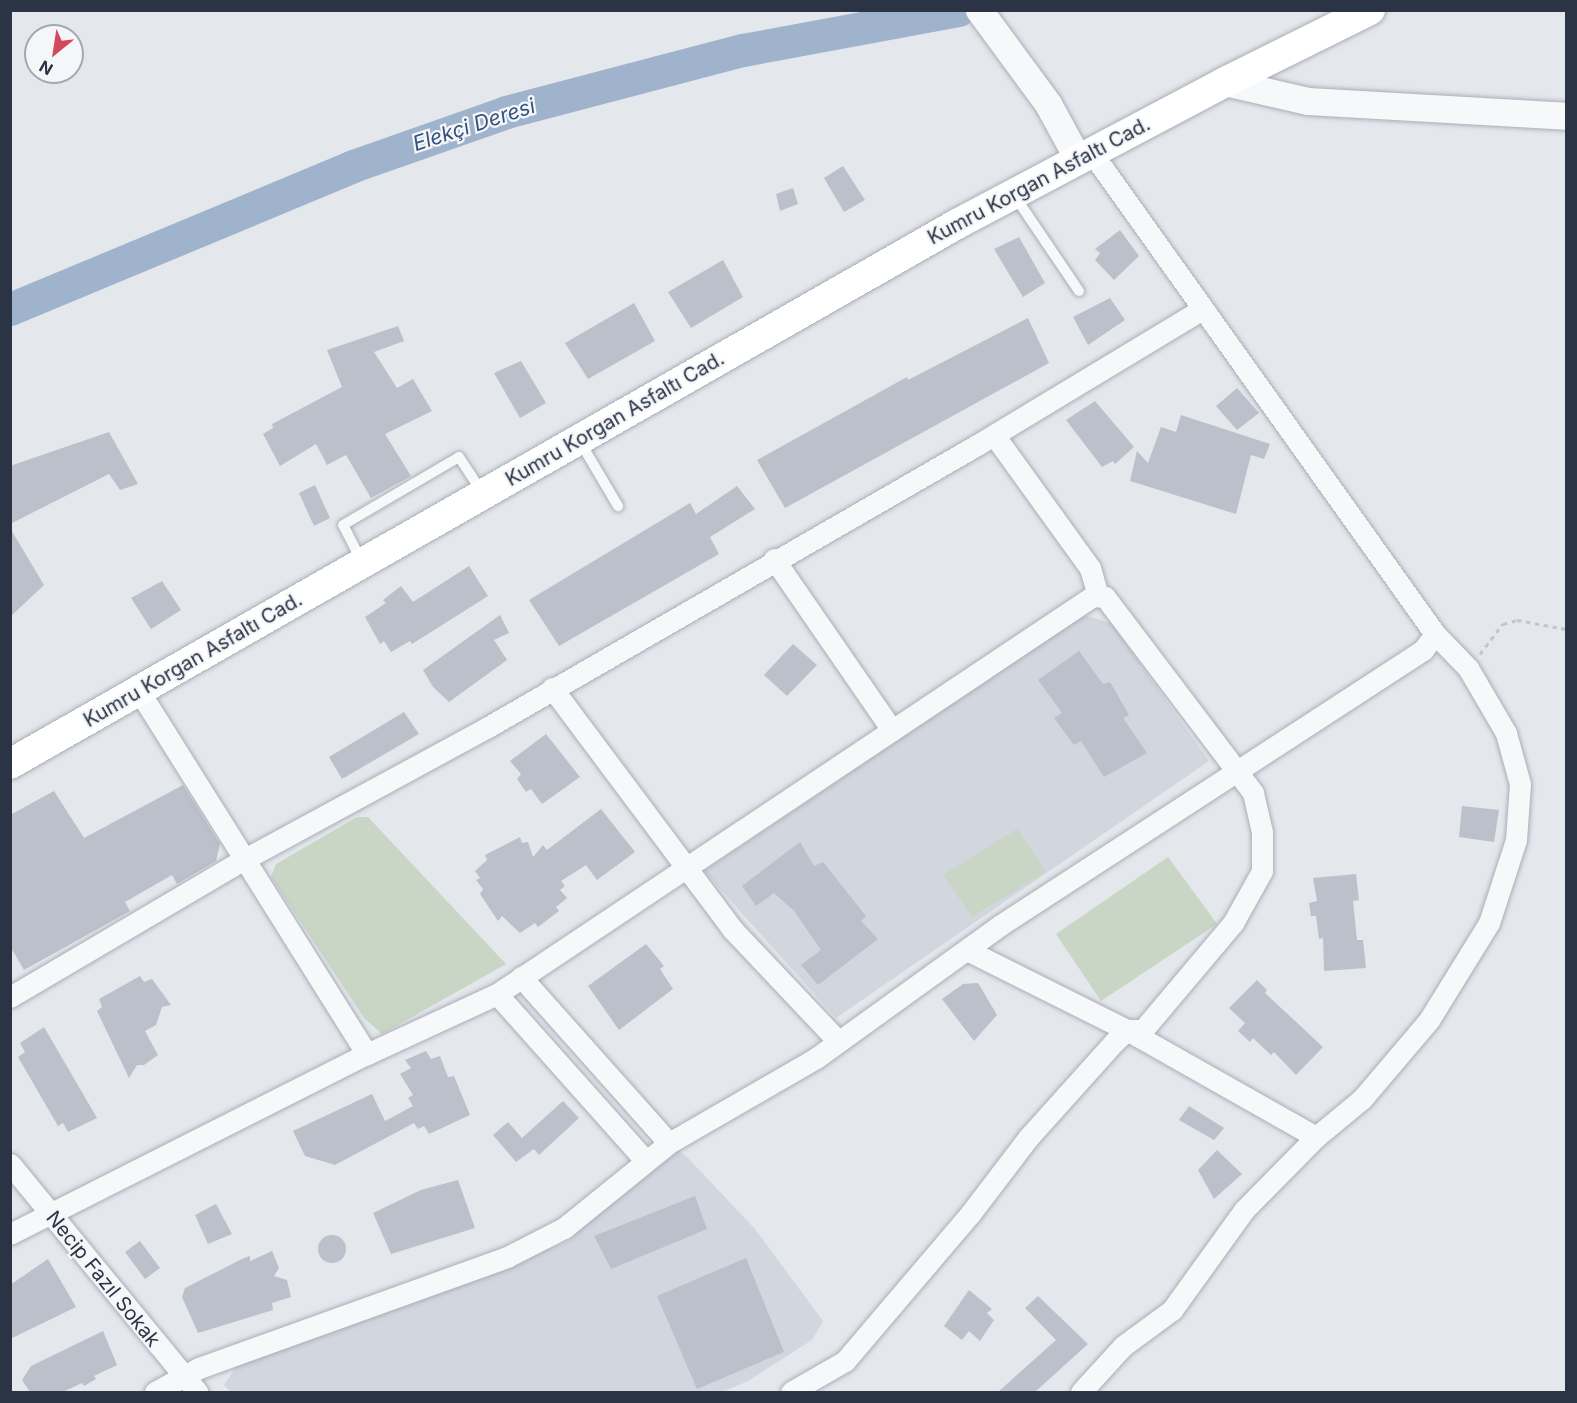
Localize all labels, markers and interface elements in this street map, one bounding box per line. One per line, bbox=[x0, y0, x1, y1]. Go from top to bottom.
north arrow bbox=[24, 24, 84, 84]
text: N bbox=[36, 56, 56, 80]
water label: Elekçi Deresi bbox=[410, 93, 538, 157]
street label: Kumru Korgan Asfaltı Cad. bbox=[924, 112, 1154, 250]
street label: Kumru Korgan Asfaltı Cad. bbox=[501, 346, 729, 492]
street label: Kumru Korgan Asfaltı Cad. bbox=[79, 587, 307, 733]
street label: Necip Fazıl Sokak bbox=[41, 1206, 165, 1352]

